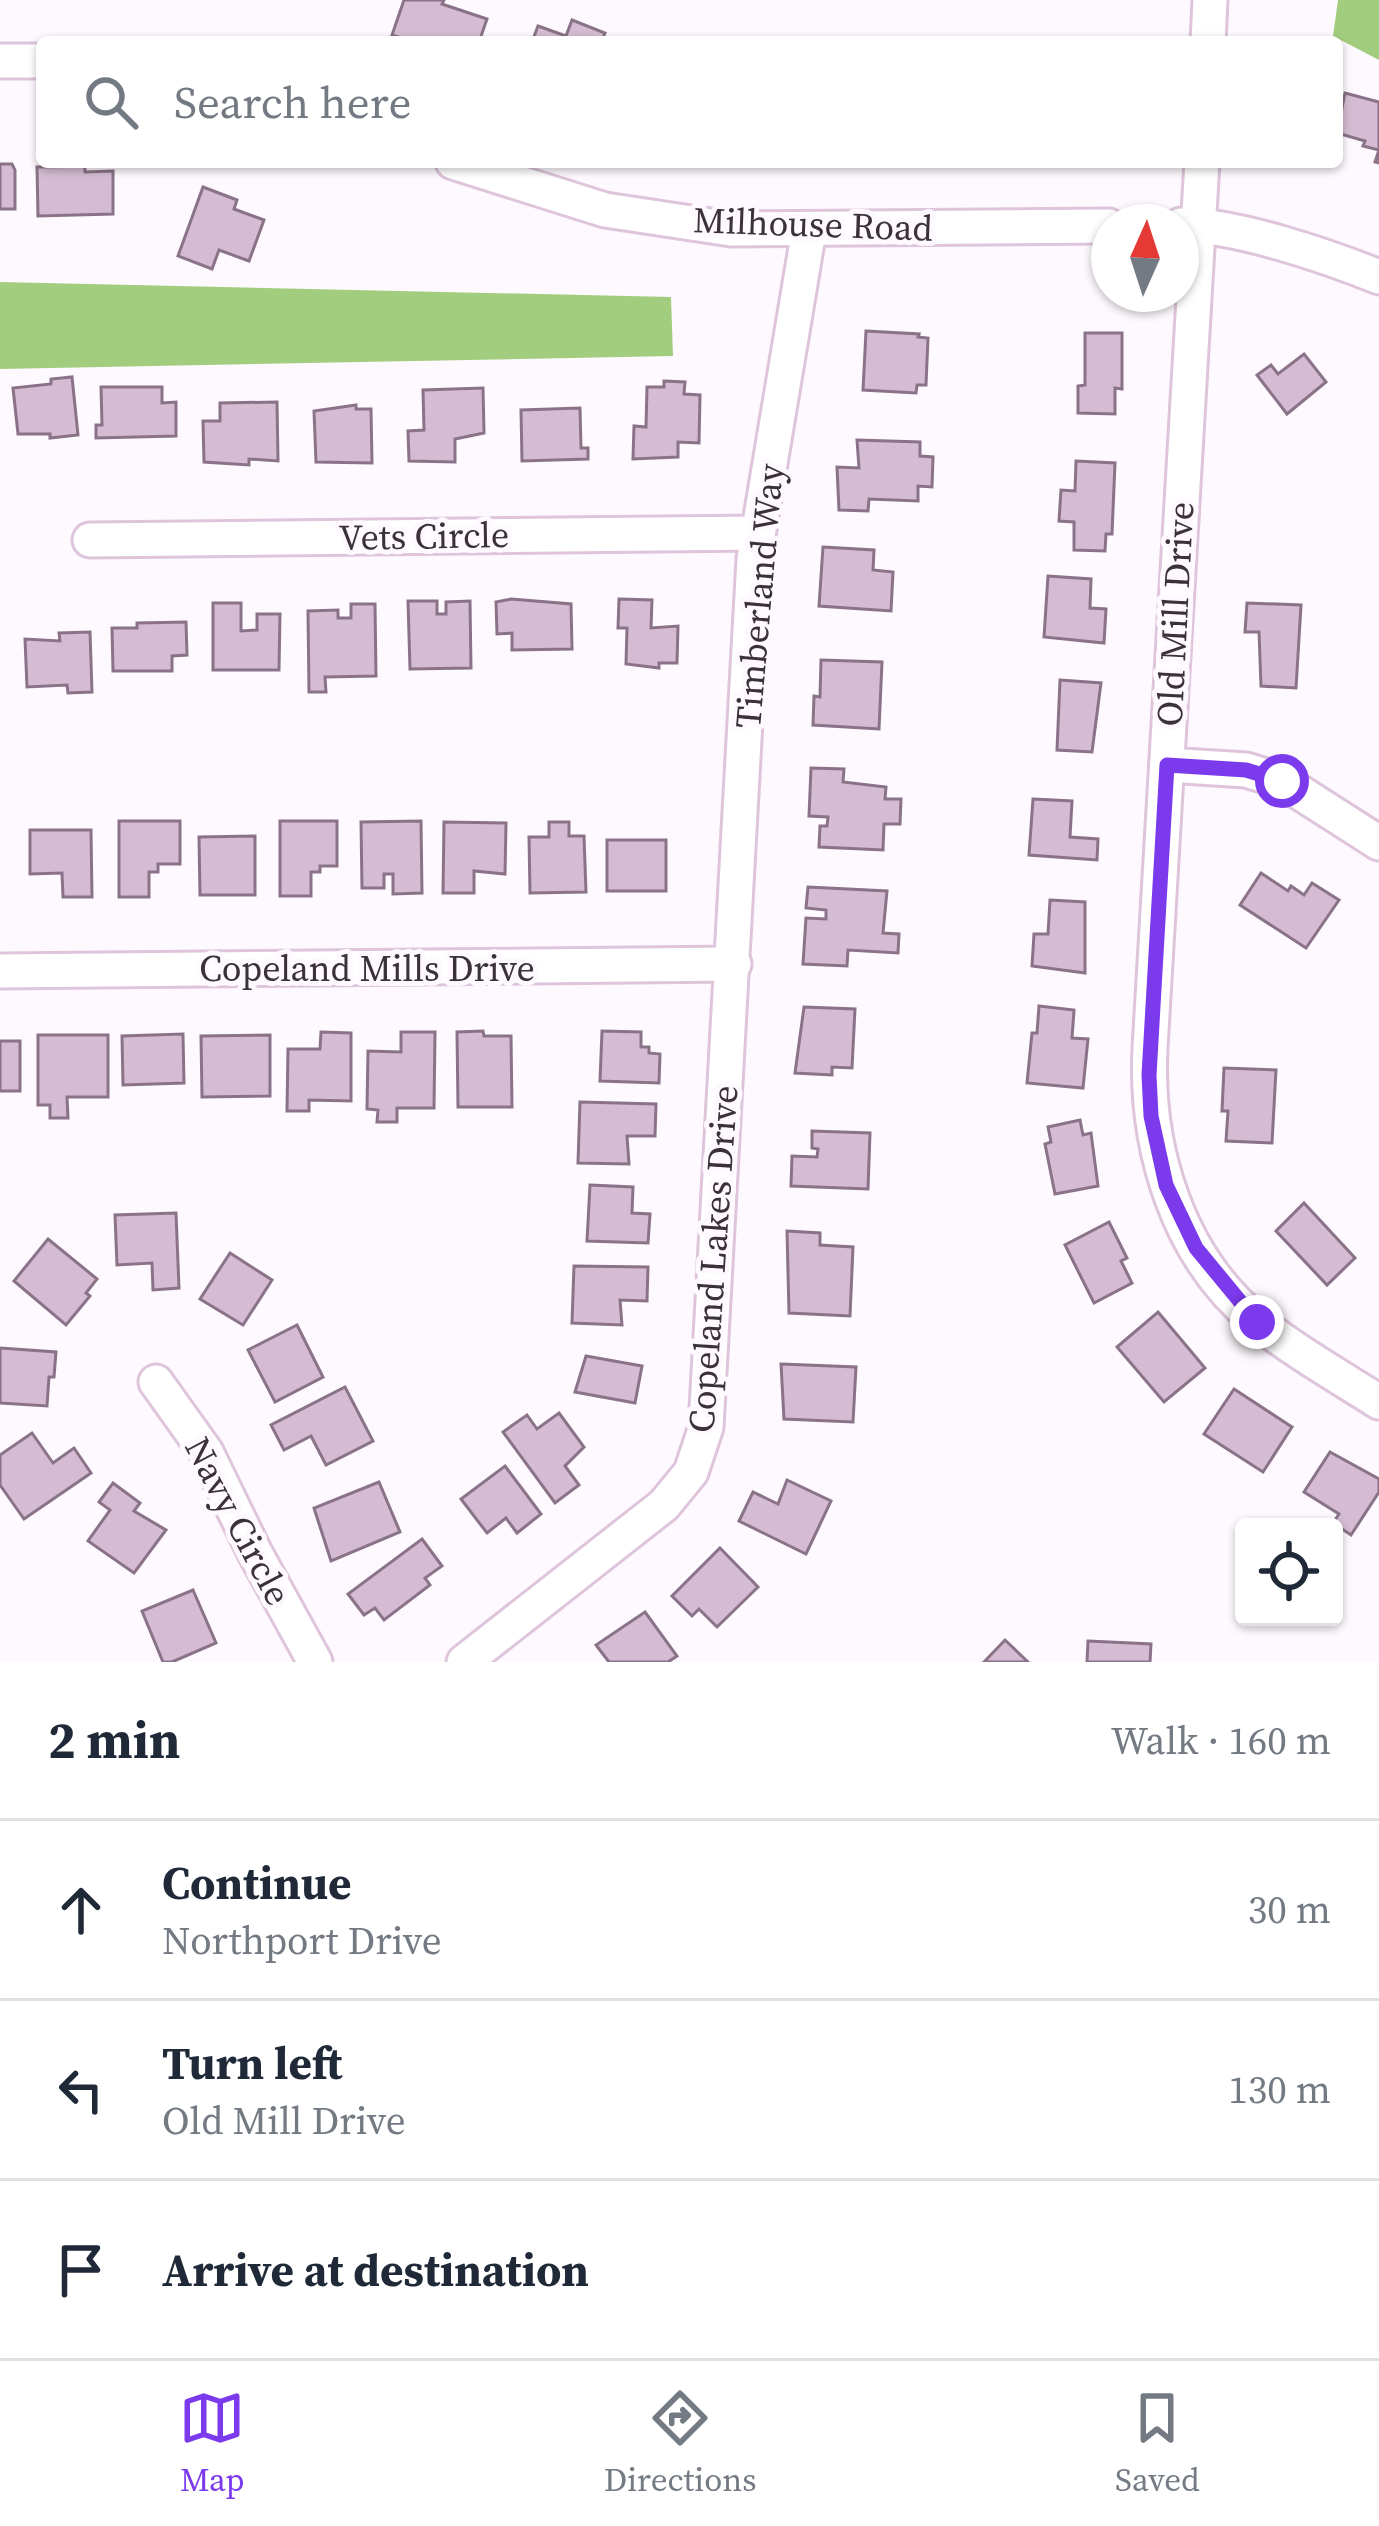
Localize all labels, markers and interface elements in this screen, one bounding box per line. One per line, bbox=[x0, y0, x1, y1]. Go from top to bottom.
search box bbox=[36, 36, 1343, 168]
icon: search bbox=[78, 69, 144, 135]
text: Search here bbox=[174, 71, 411, 133]
street label: Milhouse Road bbox=[692, 195, 934, 253]
north arrow bbox=[1091, 204, 1199, 312]
street label: Timberland Way bbox=[723, 461, 795, 730]
street label: Old Mill Drive bbox=[1145, 500, 1205, 728]
street label: Vets Circle bbox=[338, 510, 510, 562]
route start bbox=[1255, 754, 1309, 808]
street label: Copeland Mills Drive bbox=[199, 944, 535, 993]
street label: Copeland Lakes Drive bbox=[676, 1084, 750, 1434]
route end bbox=[1230, 1295, 1284, 1349]
street label: Navy Circle bbox=[173, 1428, 303, 1614]
map controls bbox=[1235, 1518, 1343, 1626]
button: locate bbox=[1235, 1518, 1343, 1626]
text: 2 min bbox=[48, 1705, 180, 1775]
text: Walk · 160 m bbox=[1111, 1714, 1331, 1767]
text: Continue bbox=[162, 1852, 351, 1914]
icon: ahead bbox=[48, 1877, 114, 1943]
text: 30 m bbox=[1248, 1883, 1331, 1936]
text: Northport Drive bbox=[162, 1914, 442, 1967]
text: Turn left bbox=[162, 2032, 342, 2094]
icon: left bbox=[48, 2057, 114, 2123]
text: 130 m bbox=[1228, 2063, 1331, 2116]
text: Old Mill Drive bbox=[162, 2094, 406, 2147]
icon: arrive bbox=[48, 2237, 114, 2303]
text: Arrive at destination bbox=[162, 2239, 589, 2301]
tab: Map bbox=[179, 2385, 245, 2502]
tab: Directions bbox=[604, 2385, 757, 2502]
tab: Saved bbox=[1115, 2385, 1200, 2502]

